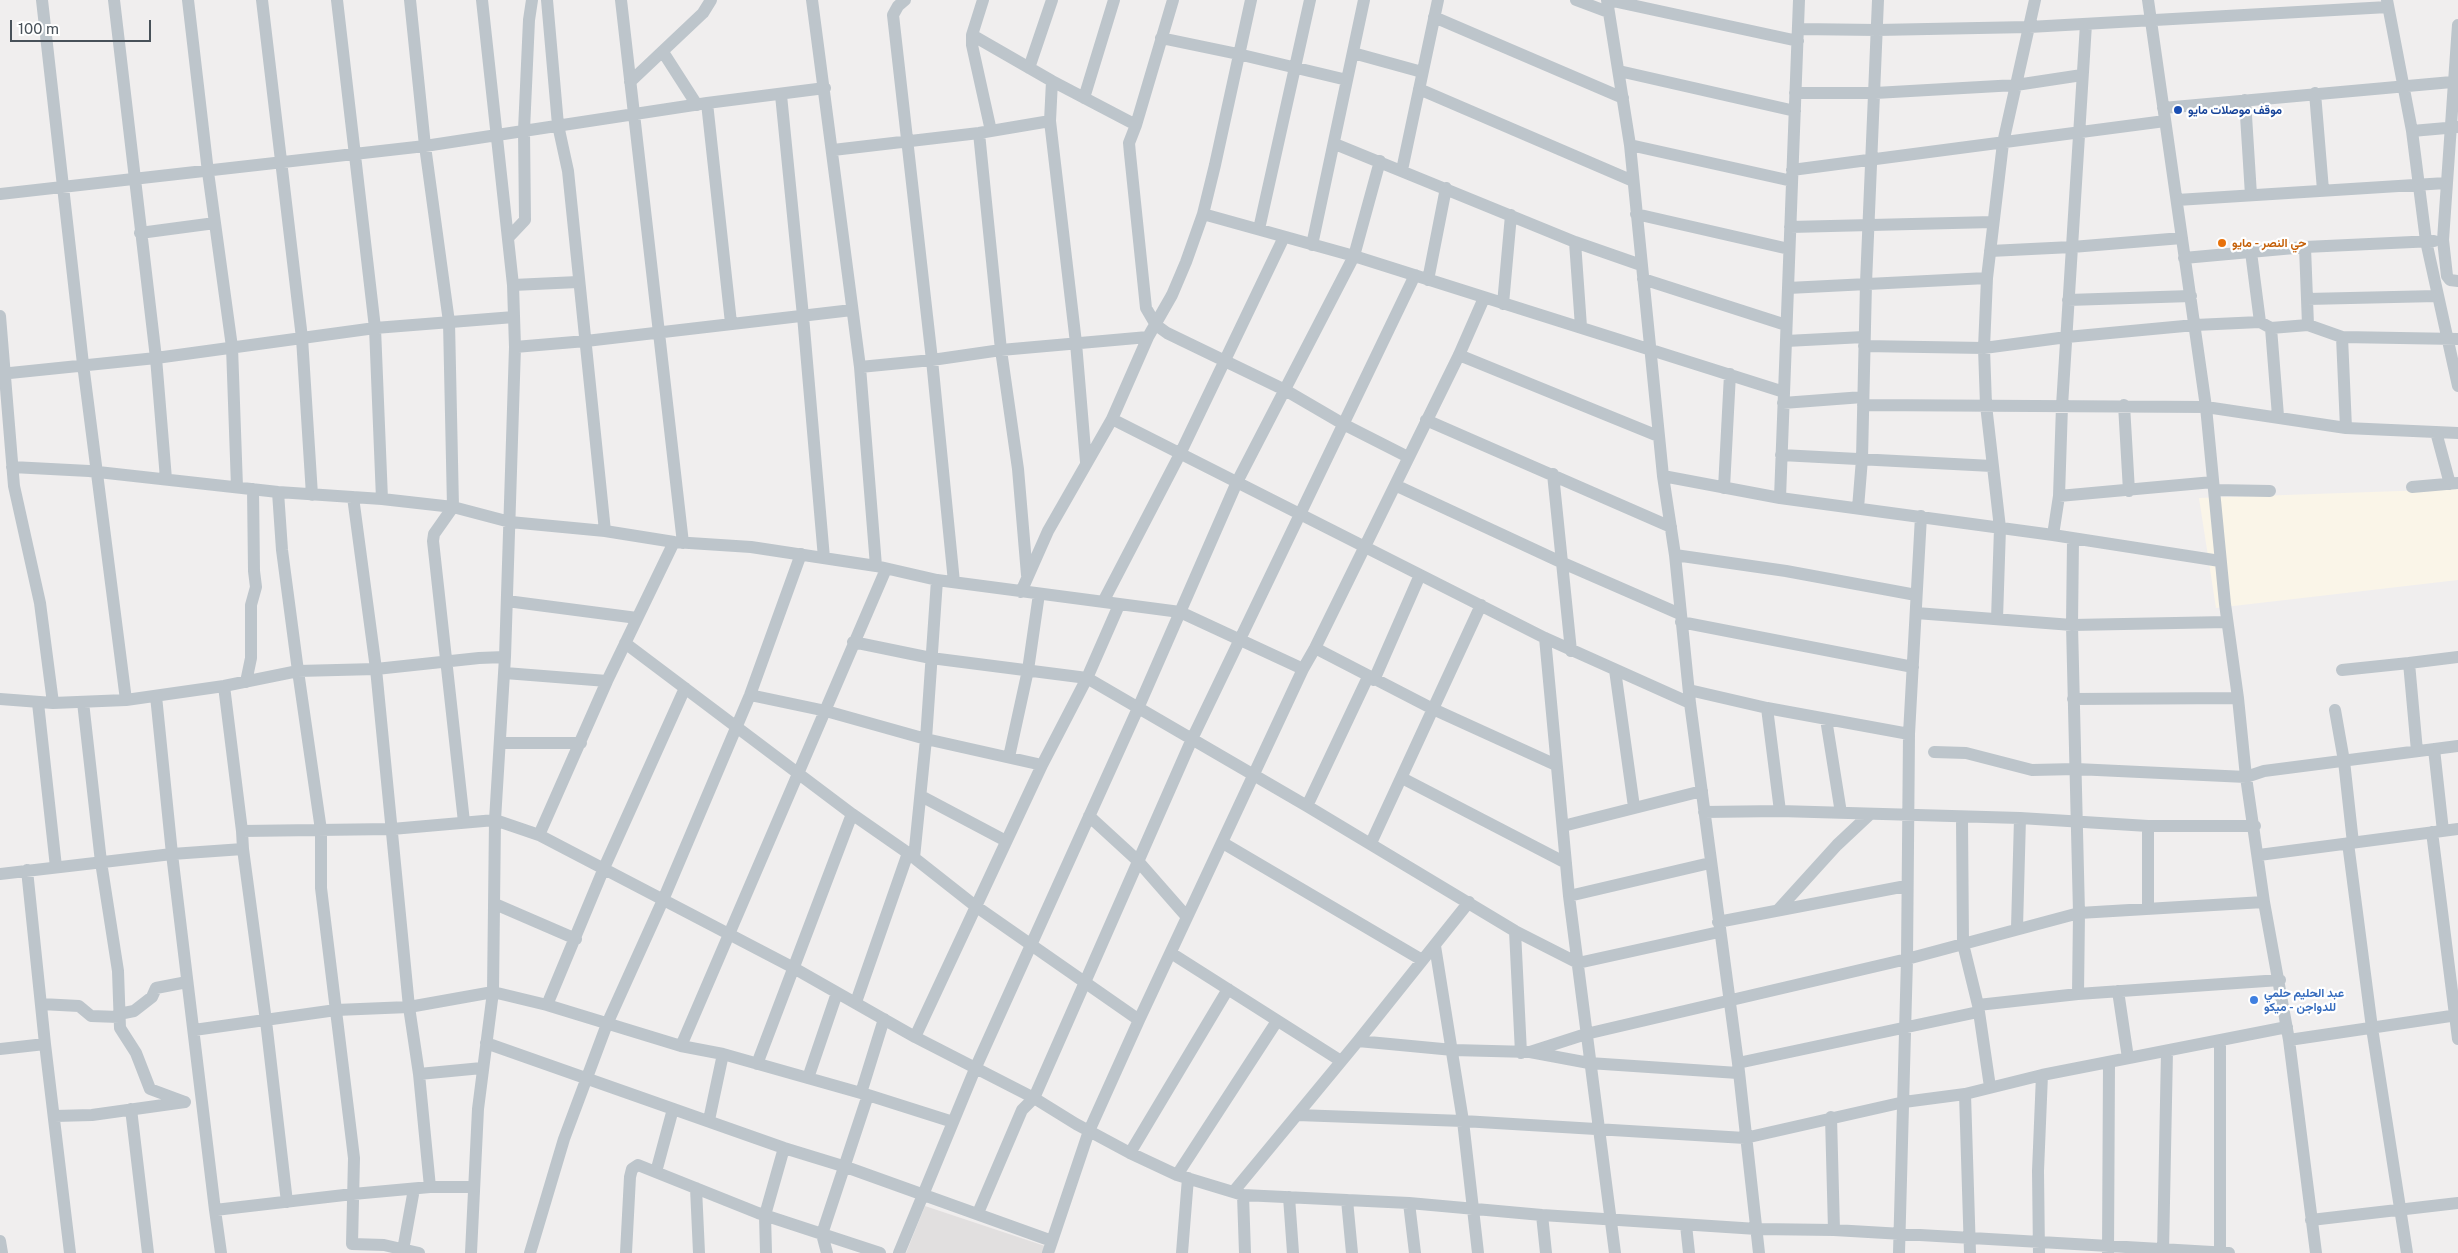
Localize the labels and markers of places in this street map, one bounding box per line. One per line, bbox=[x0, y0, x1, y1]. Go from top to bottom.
place label: موقف موصلات مايو bbox=[2188, 103, 2282, 117]
marker: موقف موصلات مايو bbox=[2172, 104, 2184, 116]
place label: حي النصر - مايو bbox=[2232, 236, 2306, 250]
marker: حي النصر - مايو bbox=[2216, 237, 2228, 249]
place label: عبد الحليم حلمي للدواجن - ميكو bbox=[2264, 986, 2344, 1014]
marker: عبد الحليم حلمي للدواجن - ميكو bbox=[2248, 994, 2260, 1006]

